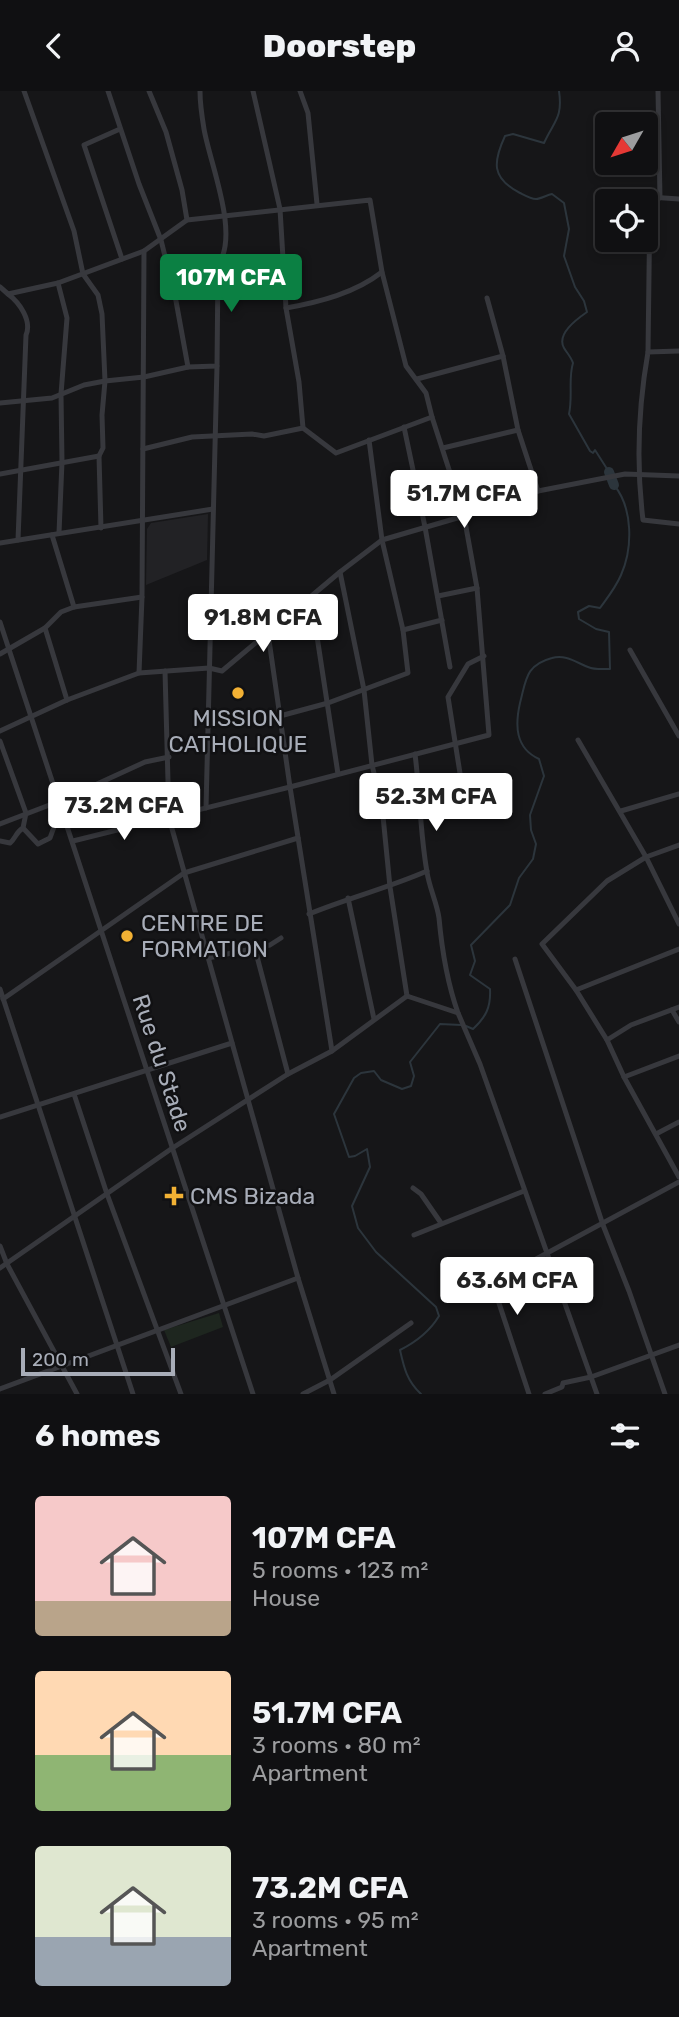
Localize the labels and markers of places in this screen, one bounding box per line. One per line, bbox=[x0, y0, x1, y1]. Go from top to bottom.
pin: 107M CFA bbox=[159, 255, 303, 314]
pin: 51.7M CFA bbox=[384, 471, 544, 530]
pin: 91.8M CFA bbox=[183, 595, 343, 654]
marker: MISSION CATHOLIQUE bbox=[230, 685, 246, 701]
place label: MISSION CATHOLIQUE bbox=[168, 704, 308, 758]
pin: 52.3M CFA bbox=[356, 773, 516, 833]
pin: 73.2M CFA bbox=[44, 783, 204, 842]
place label: CENTRE DE FORMATION bbox=[141, 909, 268, 963]
marker: CENTRE DE FORMATION bbox=[119, 928, 135, 944]
place label: CMS Bizada bbox=[190, 1182, 315, 1210]
marker: CMS Bizada bbox=[164, 1186, 184, 1206]
pin: 63.6M CFA bbox=[437, 1257, 597, 1317]

